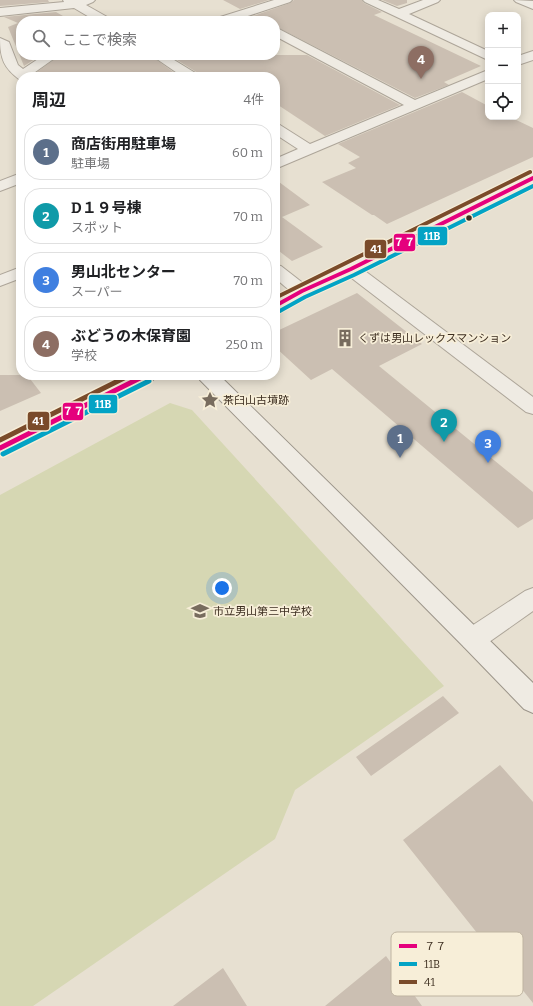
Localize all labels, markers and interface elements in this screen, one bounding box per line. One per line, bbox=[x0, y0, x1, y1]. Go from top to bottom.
map controls bbox=[485, 12, 521, 120]
button: + bbox=[485, 12, 521, 48]
search box bbox=[16, 16, 280, 60]
icon: search bbox=[30, 27, 52, 49]
text: ここで検索 bbox=[62, 31, 137, 49]
pin: 4 bbox=[408, 46, 434, 79]
button: − bbox=[485, 48, 521, 84]
button: locate bbox=[485, 84, 521, 120]
text: 周辺 bbox=[32, 90, 66, 111]
text: 4件 bbox=[243, 92, 264, 107]
text: 商店街用駐車場 bbox=[71, 135, 176, 153]
text: 1 bbox=[43, 145, 49, 160]
text: 60 m bbox=[232, 145, 263, 160]
text: 駐車場 bbox=[71, 156, 110, 171]
text: D１９号棟 bbox=[71, 199, 142, 217]
text: 2 bbox=[42, 209, 50, 224]
text: 70 m bbox=[233, 209, 263, 224]
unlabelled marker bbox=[464, 213, 474, 223]
text: スポット bbox=[71, 220, 123, 235]
line badge: 11B bbox=[417, 226, 448, 246]
text: 11B bbox=[424, 230, 440, 243]
line badge: ７７ bbox=[393, 233, 416, 252]
text: ７７ bbox=[393, 236, 415, 249]
line badge: 41 bbox=[364, 239, 387, 259]
text: 41 bbox=[370, 243, 382, 256]
text: 男山北センター bbox=[71, 263, 176, 281]
text: 3 bbox=[42, 273, 50, 288]
text: 70 m bbox=[233, 273, 263, 288]
text: スーパー bbox=[71, 284, 123, 299]
text: ぶどうの木保育園 bbox=[71, 327, 191, 345]
building icon: くずは男山レックスマンション bbox=[335, 328, 355, 348]
place label: くずは男山レックスマンション bbox=[358, 332, 511, 345]
text: 4 bbox=[42, 337, 50, 352]
text: 250 m bbox=[226, 337, 263, 352]
text: 学校 bbox=[71, 348, 97, 363]
place icon: 茶臼山古墳跡 bbox=[200, 390, 220, 410]
line badge: 11B bbox=[88, 394, 118, 414]
place label: 茶臼山古墳跡 bbox=[223, 394, 289, 407]
text: 11B bbox=[95, 398, 111, 411]
line badge: ７７ bbox=[62, 402, 84, 421]
text: ７７ bbox=[62, 405, 84, 418]
pin: 2 bbox=[431, 409, 457, 442]
line badge: 41 bbox=[27, 411, 50, 431]
text: 41 bbox=[32, 415, 44, 428]
pin: 1 bbox=[387, 425, 413, 458]
pin: 3 bbox=[475, 430, 501, 463]
your location bbox=[212, 578, 232, 598]
school or university icon: 市立男山第三中学校 bbox=[190, 601, 210, 621]
place label: 市立男山第三中学校 bbox=[213, 605, 312, 618]
legend bbox=[391, 932, 523, 996]
text: ７７ bbox=[424, 940, 446, 953]
text: 11B bbox=[424, 958, 440, 971]
text: 41 bbox=[424, 976, 435, 989]

